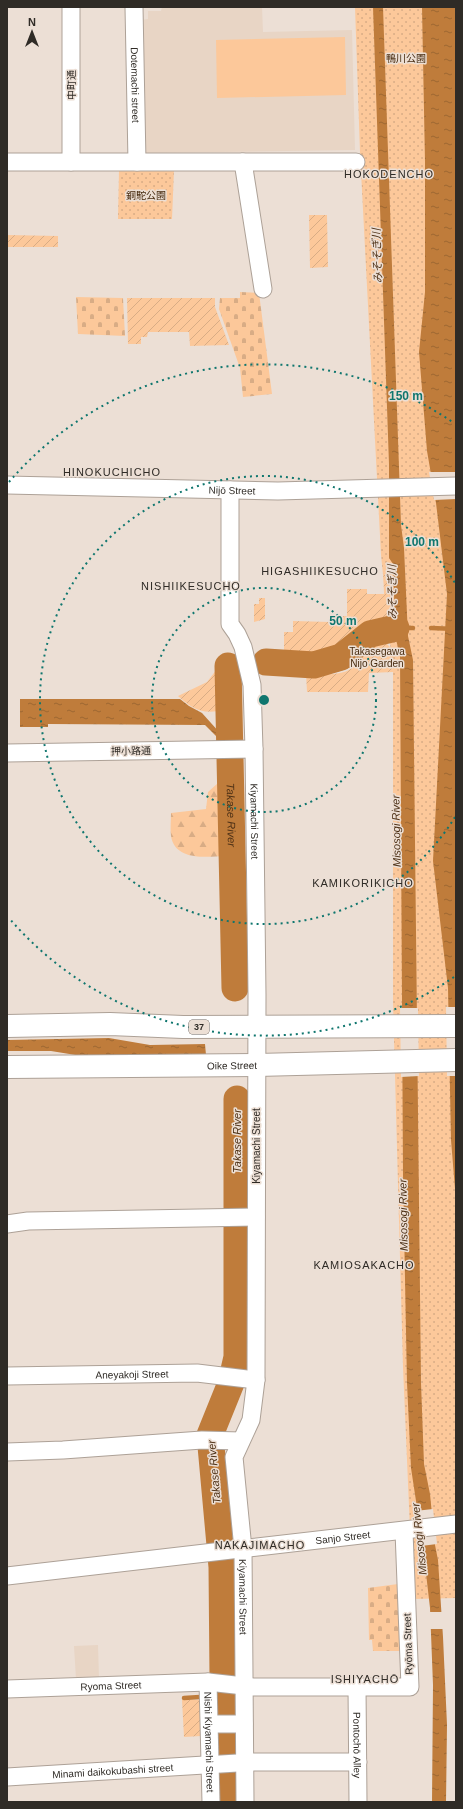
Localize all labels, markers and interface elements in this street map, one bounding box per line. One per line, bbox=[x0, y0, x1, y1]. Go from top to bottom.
north arrow bbox=[12, 12, 52, 52]
text: N bbox=[28, 16, 36, 28]
street label: Dotemachi street bbox=[129, 47, 142, 123]
park label: 鴨川公園 bbox=[386, 53, 426, 64]
street label: 中町通 bbox=[66, 70, 77, 100]
district label: HOKODENCHO bbox=[344, 168, 434, 180]
park label: 銅駝公園 bbox=[126, 190, 166, 201]
water label: みそそぎ川 bbox=[370, 227, 384, 284]
text: 150 m bbox=[389, 389, 423, 403]
district label: HINOKUCHICHO bbox=[63, 466, 161, 478]
street label: Nijō Street bbox=[208, 484, 256, 496]
text: 100 m bbox=[405, 535, 439, 549]
water label: みそそぎ川 bbox=[386, 563, 398, 620]
district label: HIGASHIIKESUCHO bbox=[261, 565, 379, 577]
district label: NISHIIKESUCHO bbox=[141, 580, 241, 592]
text: 50 m bbox=[329, 614, 357, 628]
park label: Takasegawa Nijo Garden bbox=[349, 646, 405, 669]
centre of rings bbox=[257, 693, 271, 707]
street label: 押小路通 bbox=[111, 745, 151, 757]
water label: Takase River bbox=[225, 783, 238, 848]
street label: Kiyamachi Street bbox=[249, 783, 261, 859]
water label: Misosogi River bbox=[389, 794, 403, 867]
district label: KAMIKORIKICHO bbox=[312, 877, 414, 889]
road number: 37 bbox=[189, 1020, 209, 1034]
street label: Oike Street bbox=[207, 1059, 257, 1071]
water label: Takase River bbox=[231, 1108, 243, 1173]
street label: Kiyamachi Street bbox=[251, 1108, 262, 1184]
water label: Misosogi River bbox=[396, 1178, 410, 1251]
district label: KAMIOSAKACHO bbox=[313, 1259, 415, 1271]
street label: Aneyakoji Street bbox=[95, 1368, 169, 1380]
water label: Takase River bbox=[205, 1438, 223, 1504]
water label: Misosogi River bbox=[409, 1501, 429, 1575]
street label: Sanjo Street bbox=[315, 1528, 371, 1546]
district label: NAKAJIMACHO bbox=[215, 1539, 305, 1551]
street label: Kiyamachi Street bbox=[238, 1559, 249, 1635]
street label: Ryōma Street bbox=[401, 1613, 415, 1675]
district label: ISHIYACHŌ bbox=[331, 1673, 399, 1685]
street label: Ryoma Street bbox=[80, 1679, 142, 1692]
street label: Nishi Kiyamachi Street bbox=[203, 1692, 216, 1793]
street label: Pontochō Alley bbox=[352, 1712, 363, 1778]
street label: Minami daikokubashi street bbox=[52, 1761, 174, 1780]

